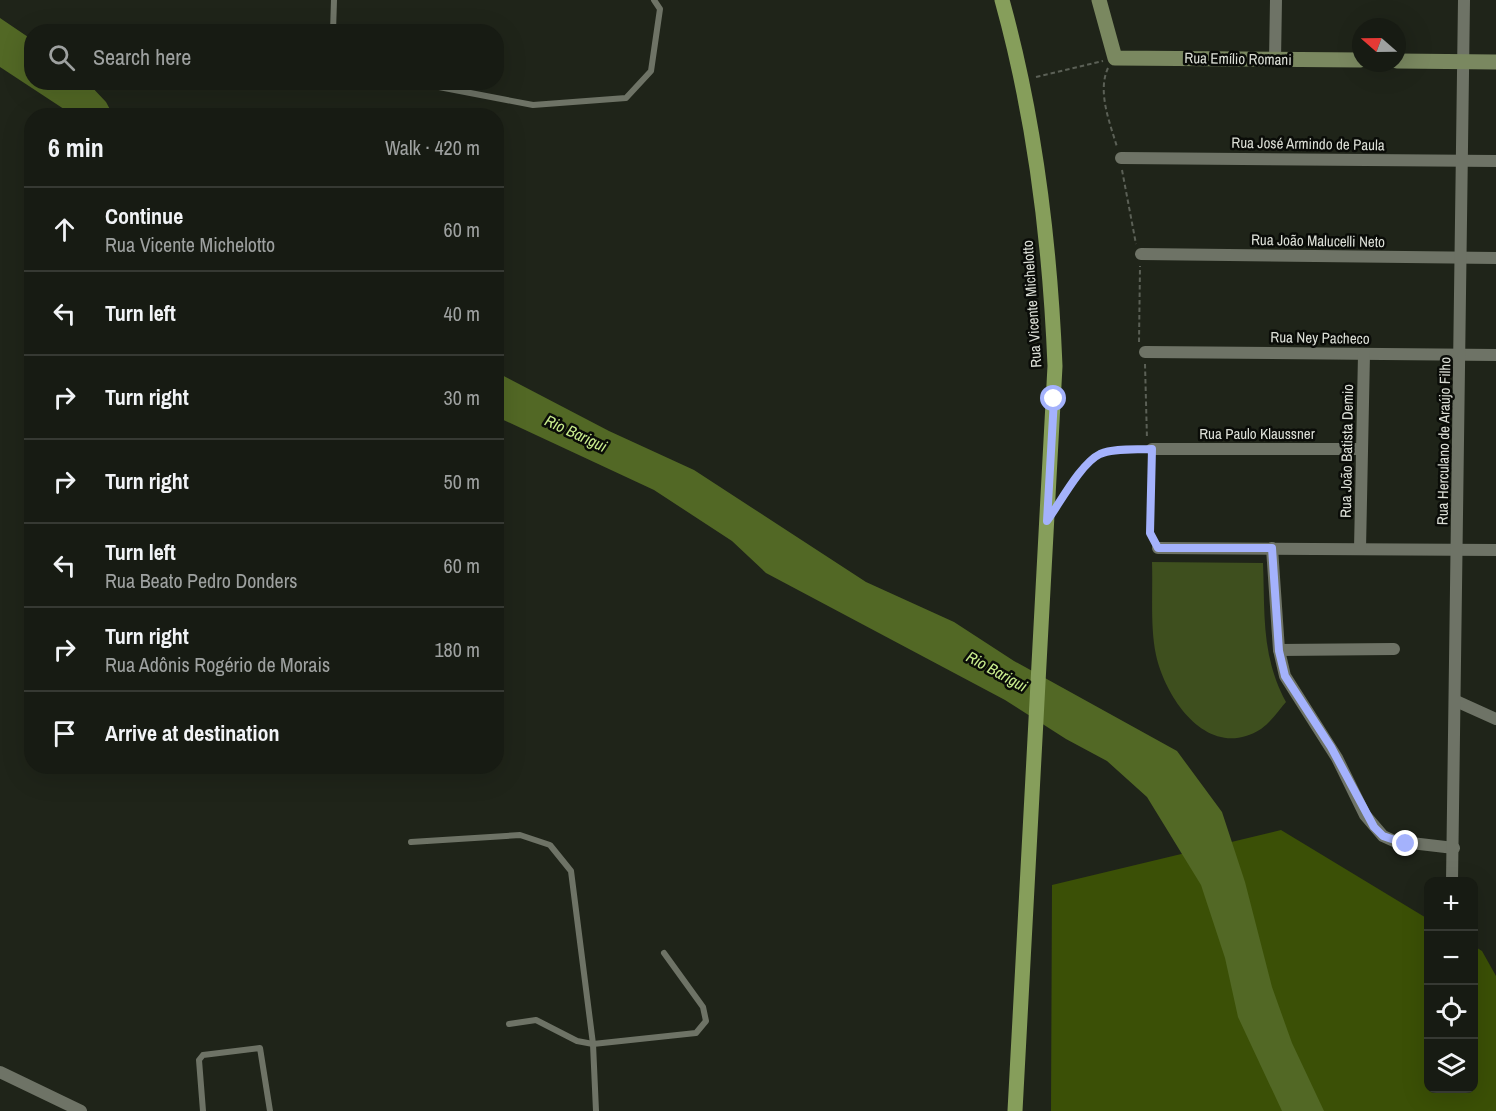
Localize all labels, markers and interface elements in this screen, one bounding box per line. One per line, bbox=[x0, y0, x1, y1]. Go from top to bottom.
north arrow bbox=[1352, 18, 1406, 72]
search box bbox=[24, 24, 504, 90]
icon: search bbox=[45, 41, 78, 74]
text: Search here bbox=[93, 42, 191, 72]
street label: Rua Emílio Romani bbox=[1184, 47, 1292, 70]
text: 6 min bbox=[48, 130, 104, 165]
street label: Rua José Armindo de Paula bbox=[1231, 132, 1385, 155]
text: Walk · 420 m bbox=[385, 134, 480, 161]
text: Continue bbox=[105, 201, 183, 231]
icon: ahead bbox=[48, 213, 81, 246]
text: 60 m bbox=[444, 216, 480, 243]
street label: Rua João Malucelli Neto bbox=[1251, 229, 1385, 252]
text: Rua Vicente Michelotto bbox=[105, 231, 275, 258]
street label: Rua Vicente Michelotto bbox=[1017, 239, 1046, 368]
icon: left bbox=[48, 297, 81, 330]
text: Turn left bbox=[105, 298, 176, 328]
text: 40 m bbox=[444, 300, 480, 327]
street label: Rua Ney Pacheco bbox=[1270, 326, 1370, 349]
street label: Rua Herculano de Araújo Filho bbox=[1432, 357, 1455, 525]
icon: right bbox=[48, 381, 81, 414]
text: Turn right bbox=[105, 382, 189, 412]
text: 30 m bbox=[444, 384, 480, 411]
street label: Rua João Batista Demio bbox=[1335, 384, 1358, 518]
route start bbox=[1040, 385, 1066, 411]
water label: Rio Barigui bbox=[541, 409, 611, 457]
street label: Rua Paulo Klaussner bbox=[1199, 423, 1315, 444]
icon: right bbox=[48, 465, 81, 498]
text: Turn right bbox=[105, 466, 189, 496]
text: 50 m bbox=[444, 468, 480, 495]
text: Turn left bbox=[105, 537, 176, 567]
icon: left bbox=[48, 549, 81, 582]
text: 60 m bbox=[444, 552, 480, 579]
text: Rua Beato Pedro Donders bbox=[105, 567, 297, 594]
text: Turn right bbox=[105, 621, 189, 651]
icon: right bbox=[48, 633, 81, 666]
text: 180 m bbox=[434, 636, 480, 663]
water label: Rio Barigui bbox=[963, 645, 1032, 697]
text: Rua Adônis Rogério de Morais bbox=[105, 651, 330, 678]
icon: arrive bbox=[48, 717, 81, 750]
text: Arrive at destination bbox=[105, 718, 279, 748]
route end bbox=[1392, 830, 1418, 856]
map controls bbox=[1424, 877, 1478, 1093]
button: + bbox=[1424, 877, 1478, 931]
button: − bbox=[1424, 931, 1478, 985]
button: locate bbox=[1424, 985, 1478, 1039]
button: layers bbox=[1424, 1039, 1478, 1093]

